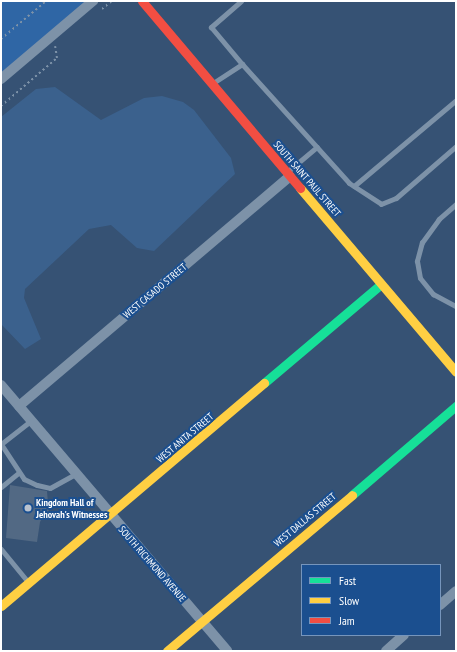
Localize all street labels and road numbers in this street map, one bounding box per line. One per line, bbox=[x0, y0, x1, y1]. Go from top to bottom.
street label: SOUTH SAINT PAUL STREET bbox=[271, 138, 343, 220]
street label: WEST CASADO STREET bbox=[121, 261, 189, 321]
street label: WEST ANITA STREET bbox=[154, 410, 216, 466]
street label: WEST DALLAS STREET bbox=[271, 490, 339, 550]
street label: SOUTH RICHMOND AVENUE bbox=[116, 524, 188, 604]

